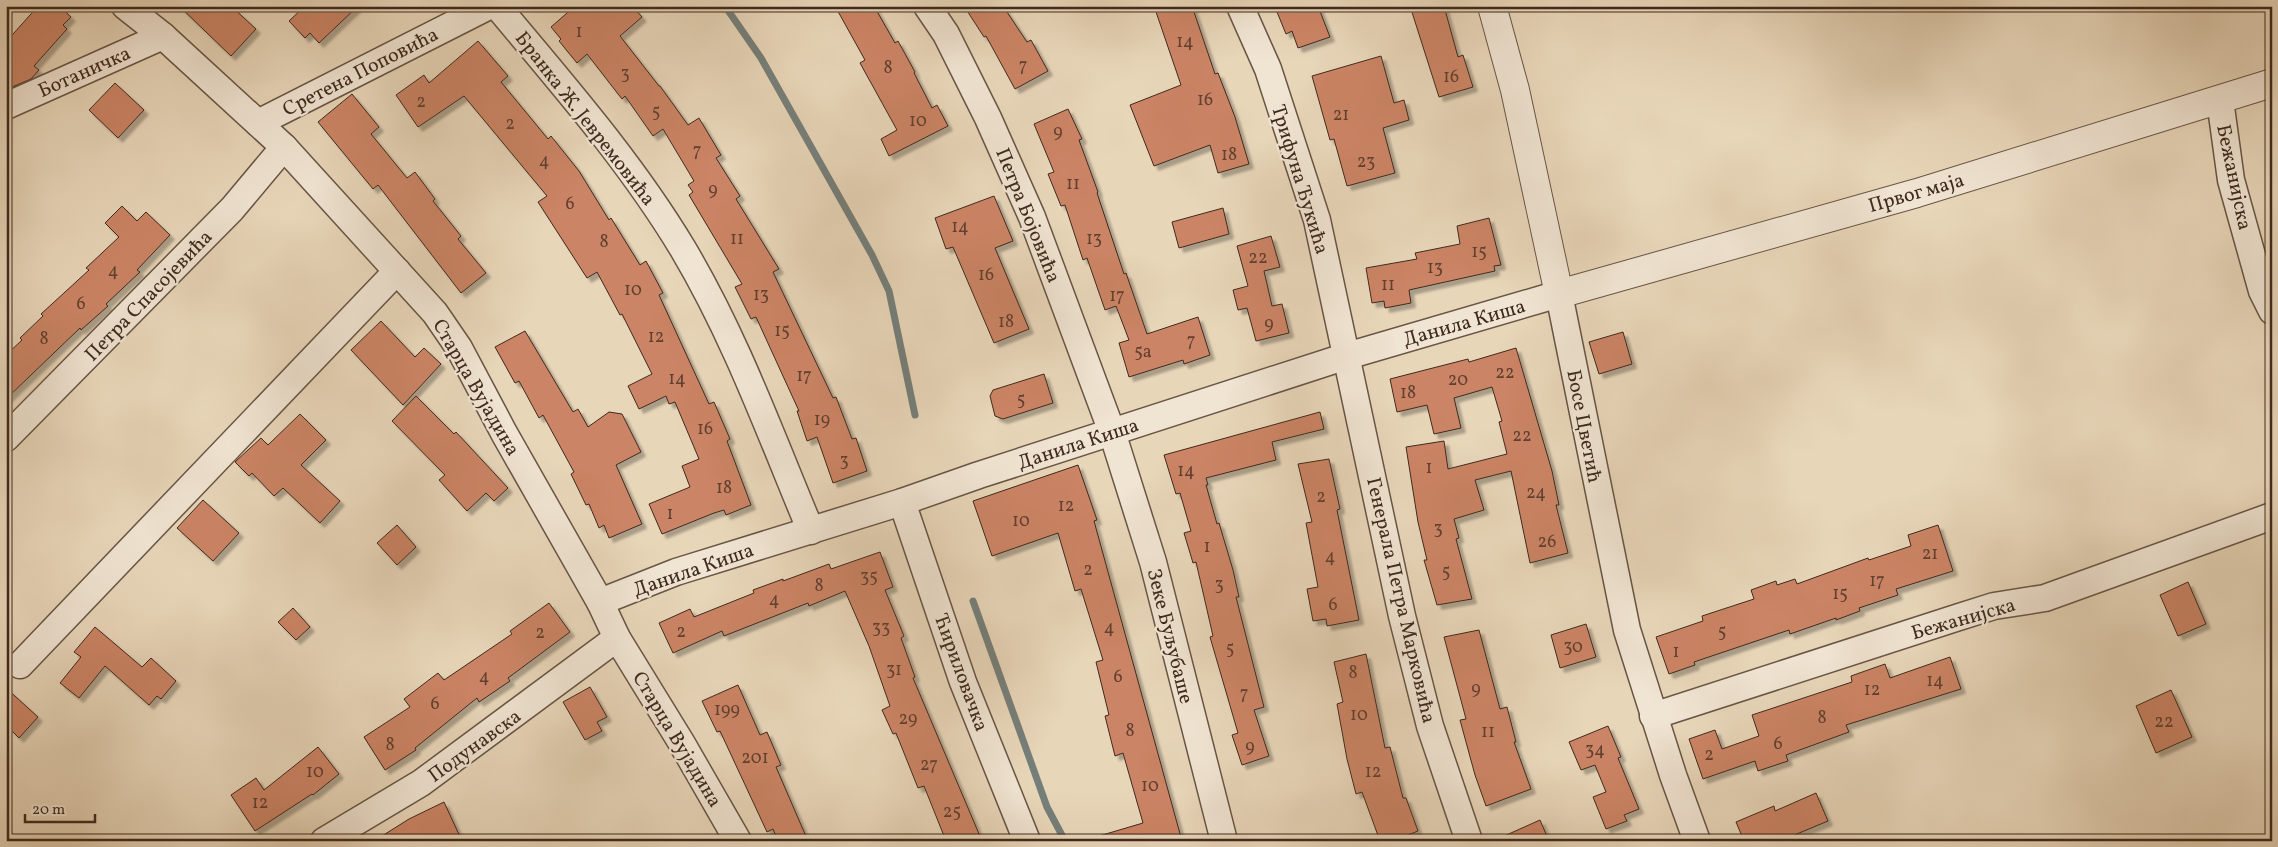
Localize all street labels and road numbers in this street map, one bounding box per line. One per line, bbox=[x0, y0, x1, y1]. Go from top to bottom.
street label: Сретена Поповића bbox=[278, 21, 444, 124]
street label: Бранка Ж. Јевремовића bbox=[507, 26, 661, 212]
street label: Ботаничка bbox=[34, 40, 136, 106]
street label: Трифуна Ђукића bbox=[1263, 101, 1335, 258]
street label: Бежанијска bbox=[2208, 122, 2258, 233]
street label: Петра Бојовића bbox=[987, 144, 1067, 287]
street label: Првог маја bbox=[1865, 167, 1968, 221]
street label: Петра Спасојевића bbox=[79, 224, 220, 368]
street label: Данила Киша bbox=[1400, 293, 1529, 355]
street label: Старца Вујадина bbox=[425, 314, 526, 462]
street label: Босе Цветић bbox=[1558, 367, 1608, 485]
street label: Данила Киша bbox=[1014, 412, 1143, 478]
street label: Генерала Петра Марковића bbox=[1358, 475, 1442, 726]
street label: Данила Киша bbox=[630, 537, 758, 605]
street label: Зеке Буљубаше bbox=[1139, 566, 1199, 707]
street label: Бежанијска bbox=[1908, 592, 2019, 648]
street label: Ћириловачка bbox=[926, 610, 994, 736]
street label: Старца Вујадина bbox=[625, 667, 728, 813]
street label: Подунавска bbox=[423, 703, 528, 790]

